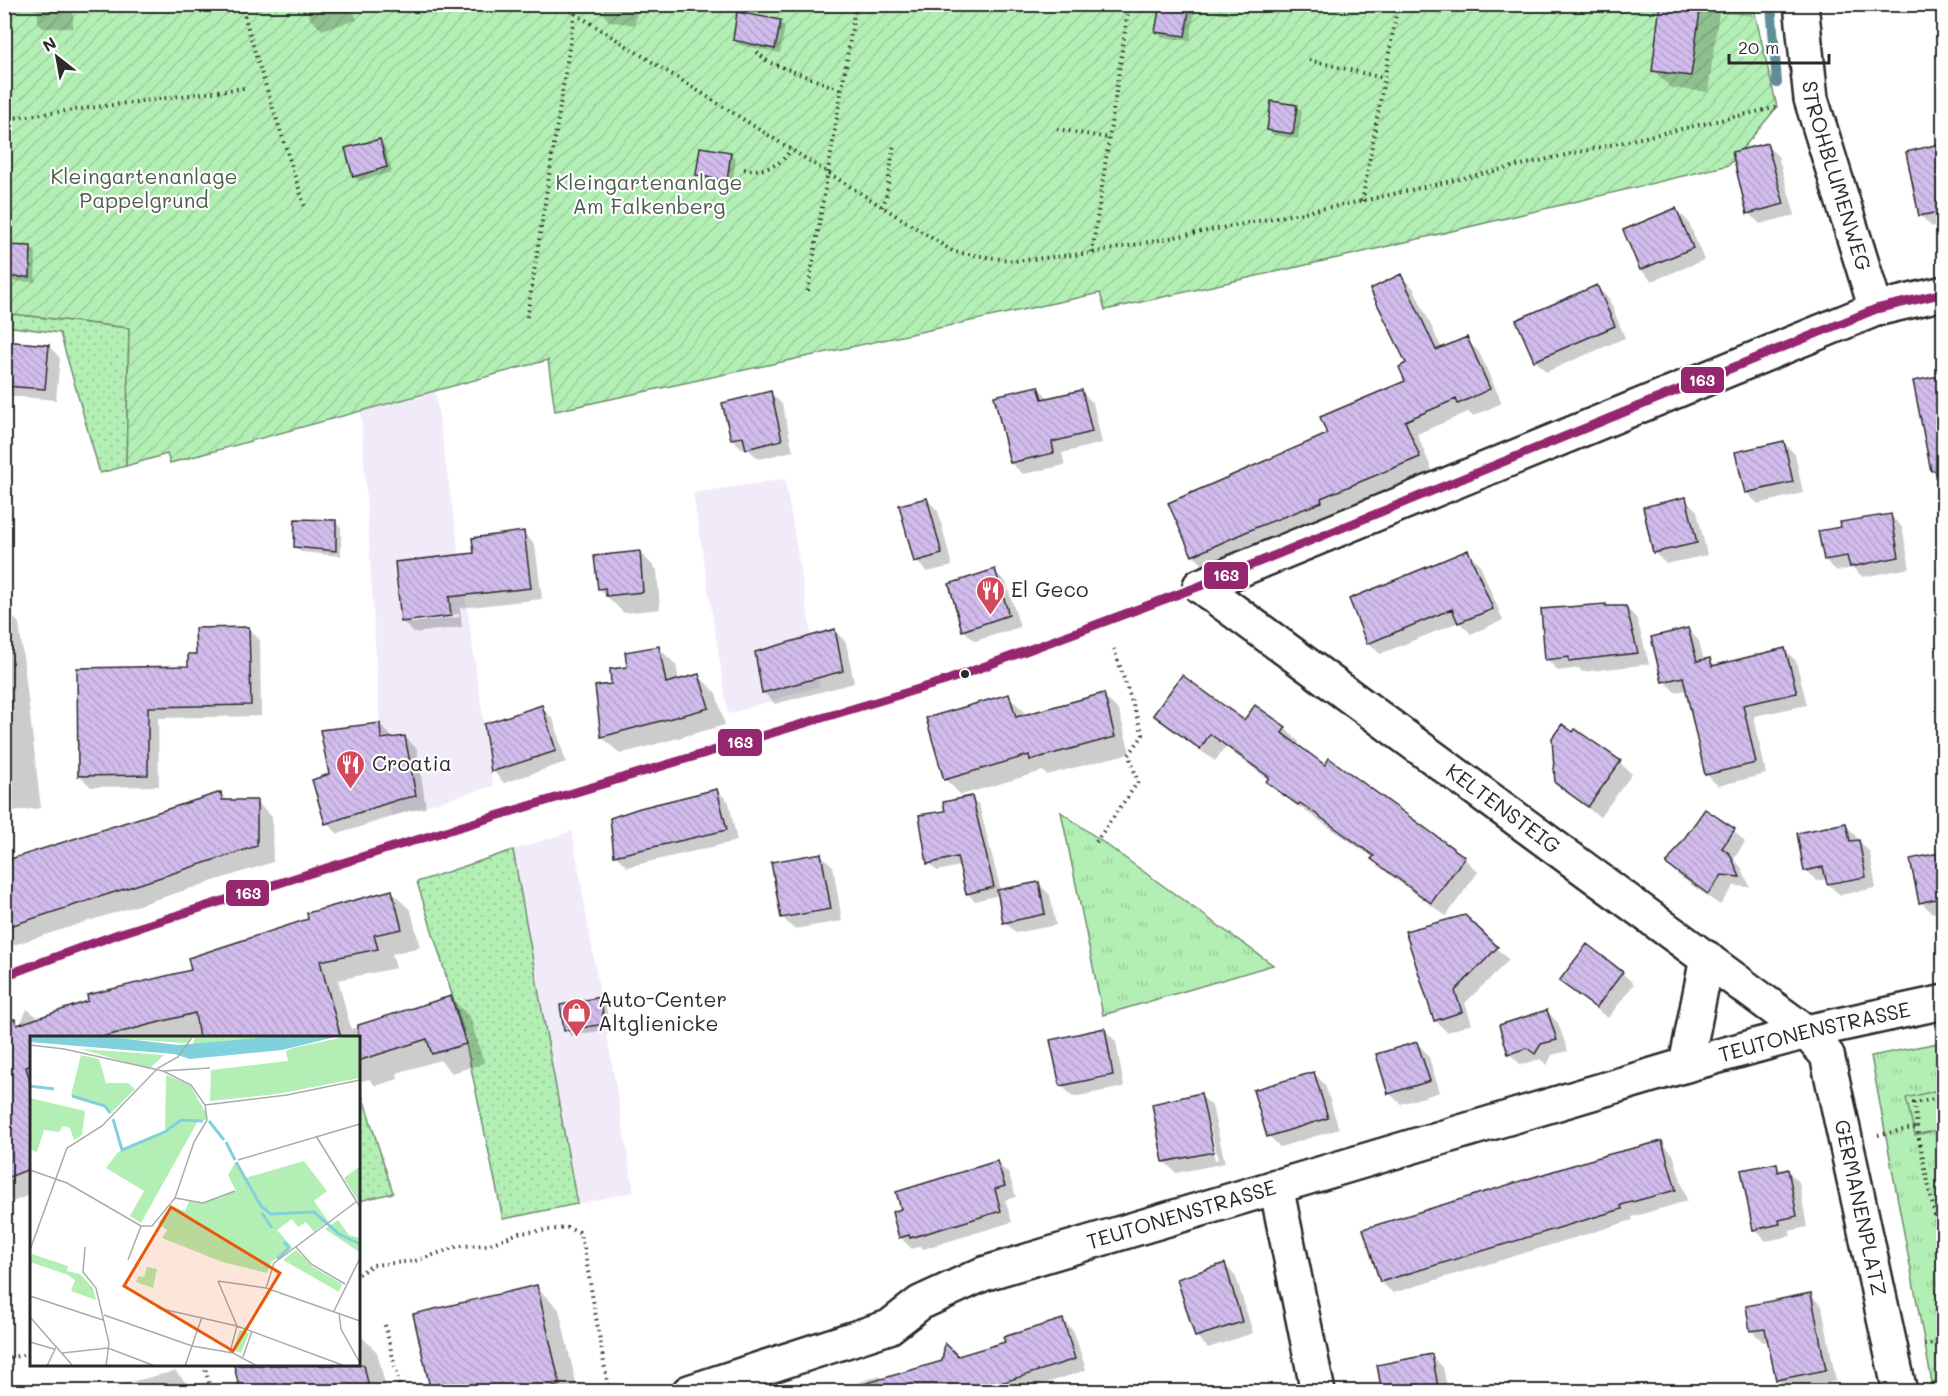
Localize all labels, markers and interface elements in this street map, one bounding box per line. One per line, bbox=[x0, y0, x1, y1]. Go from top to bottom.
north arrow bbox=[27, 27, 87, 87]
scale bar bbox=[1729, 27, 1830, 65]
text: N bbox=[38, 32, 60, 56]
text: 20 m bbox=[1738, 35, 1779, 59]
street label: STROHBLUMENWEG bbox=[1797, 79, 1878, 274]
park label: Kleingartenanlage Pappelgrund bbox=[50, 162, 238, 213]
park label: Kleingartenanlage Am Falkenberg bbox=[555, 168, 743, 219]
line badge: 163 bbox=[1680, 366, 1725, 394]
text: 163 bbox=[1689, 369, 1716, 390]
line badge: 163 bbox=[1203, 561, 1249, 590]
text: 163 bbox=[1213, 564, 1240, 585]
restaurant icon: El Geco bbox=[974, 574, 1006, 616]
place label: El Geco bbox=[1011, 575, 1088, 602]
unlabelled marker bbox=[959, 668, 971, 680]
line badge: 163 bbox=[717, 728, 763, 757]
text: 163 bbox=[727, 731, 754, 752]
restaurant icon: Croatia bbox=[335, 748, 367, 790]
place label: Croatia bbox=[372, 749, 452, 776]
street label: KELTENSTEIG bbox=[1441, 757, 1566, 859]
line badge: 163 bbox=[225, 879, 270, 907]
text: 163 bbox=[235, 882, 262, 903]
place label: Auto-Center Altglienicke bbox=[598, 985, 727, 1036]
street label: TEUTONENSTRASSE bbox=[1715, 995, 1913, 1067]
shop icon: Auto-Center Altglienicke bbox=[561, 996, 593, 1038]
inset map bbox=[30, 1036, 360, 1366]
street label: GERMANENPLATZ bbox=[1829, 1117, 1894, 1298]
street label: TEUTONENSTRASSE bbox=[1083, 1173, 1279, 1254]

